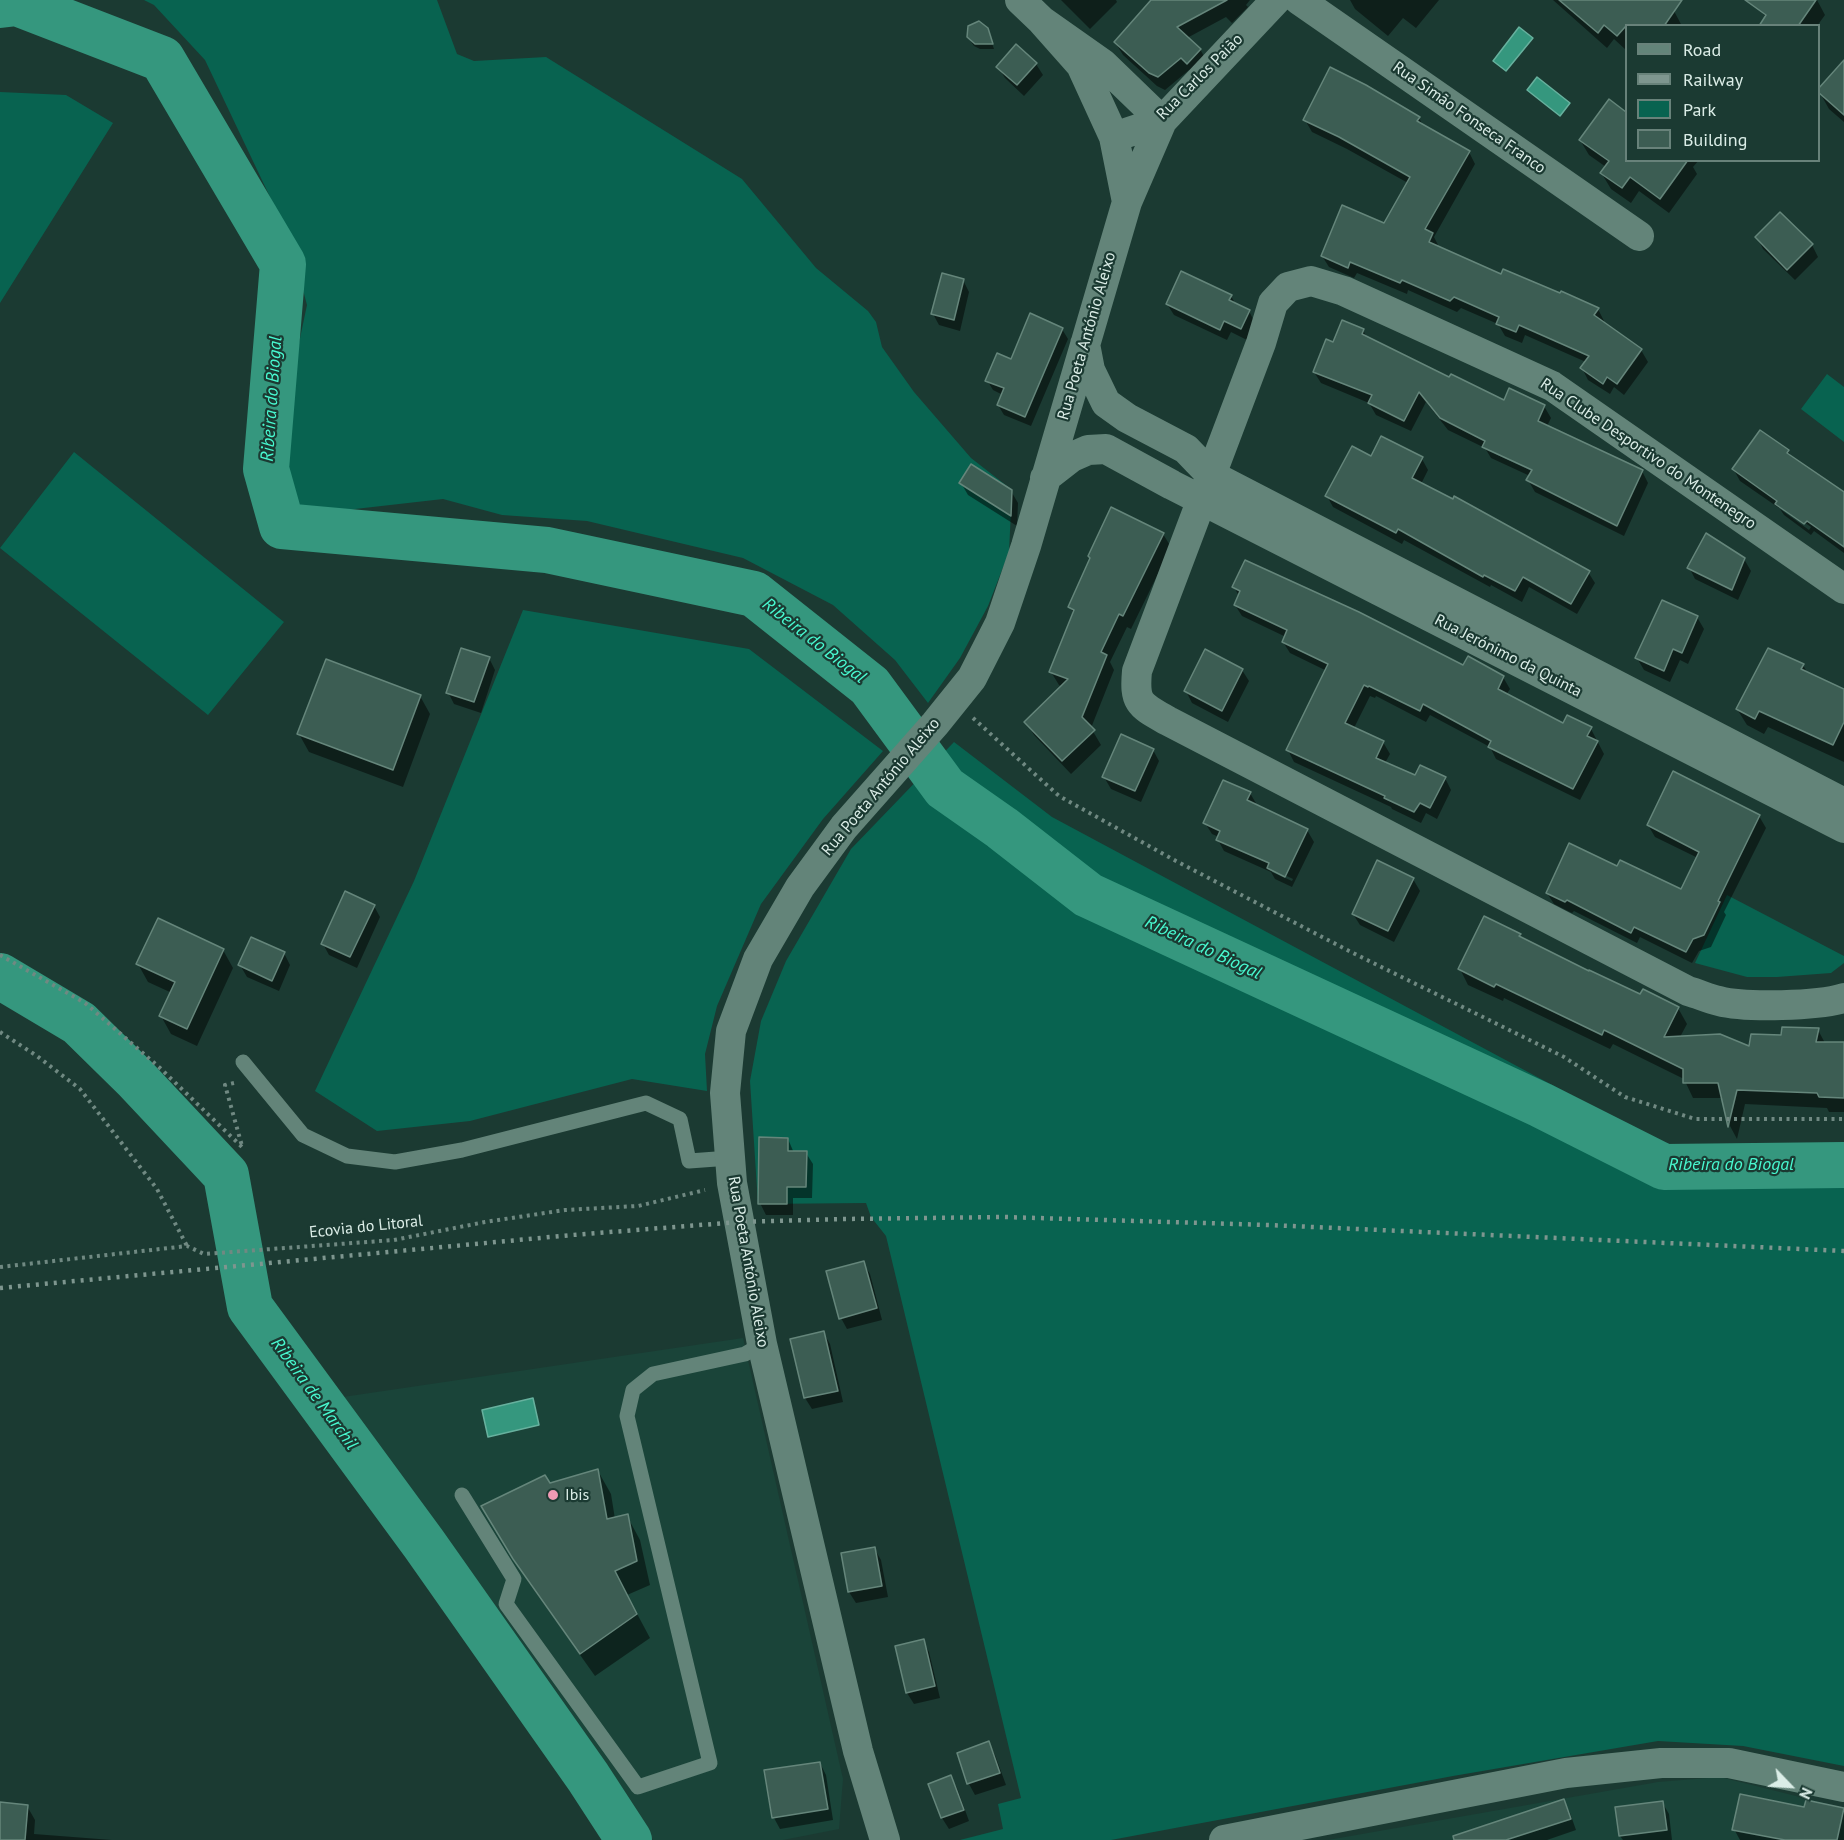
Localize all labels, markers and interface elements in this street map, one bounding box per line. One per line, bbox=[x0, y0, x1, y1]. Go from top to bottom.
legend bbox=[1625, 24, 1820, 162]
street label: Rua Carlos Paião bbox=[1153, 30, 1247, 124]
text: Road bbox=[1683, 38, 1721, 61]
street label: Rua Simão Fonseca Franco bbox=[1389, 58, 1549, 178]
text: Railway bbox=[1683, 68, 1743, 91]
text: Park bbox=[1683, 98, 1716, 121]
text: Building bbox=[1683, 128, 1747, 151]
street label: Rua Poeta António Aleixo bbox=[1054, 250, 1120, 422]
water label: Ribeira do Biogal bbox=[257, 336, 287, 462]
street label: Rua Clube Desportivo do Montenegro bbox=[1536, 374, 1760, 534]
water label: Ribeira do Biogal bbox=[758, 594, 870, 688]
street label: Rua Jerónimo da Quinta bbox=[1431, 611, 1585, 701]
street label: Rua Poeta António Aleixo bbox=[818, 714, 944, 860]
water label: Ribeira do Biogal bbox=[1141, 912, 1265, 984]
water label: Ribeira do Biogal bbox=[1668, 1154, 1794, 1176]
street label: Rua Poeta António Aleixo bbox=[723, 1175, 773, 1349]
street label: Ecovia do Litoral bbox=[308, 1211, 424, 1243]
water label: Ribeira de Marchil bbox=[266, 1334, 362, 1454]
place label: Ibis bbox=[565, 1485, 589, 1505]
marker: Ibis bbox=[546, 1488, 560, 1502]
north arrow bbox=[1760, 1756, 1820, 1816]
text: N bbox=[1795, 1785, 1818, 1803]

